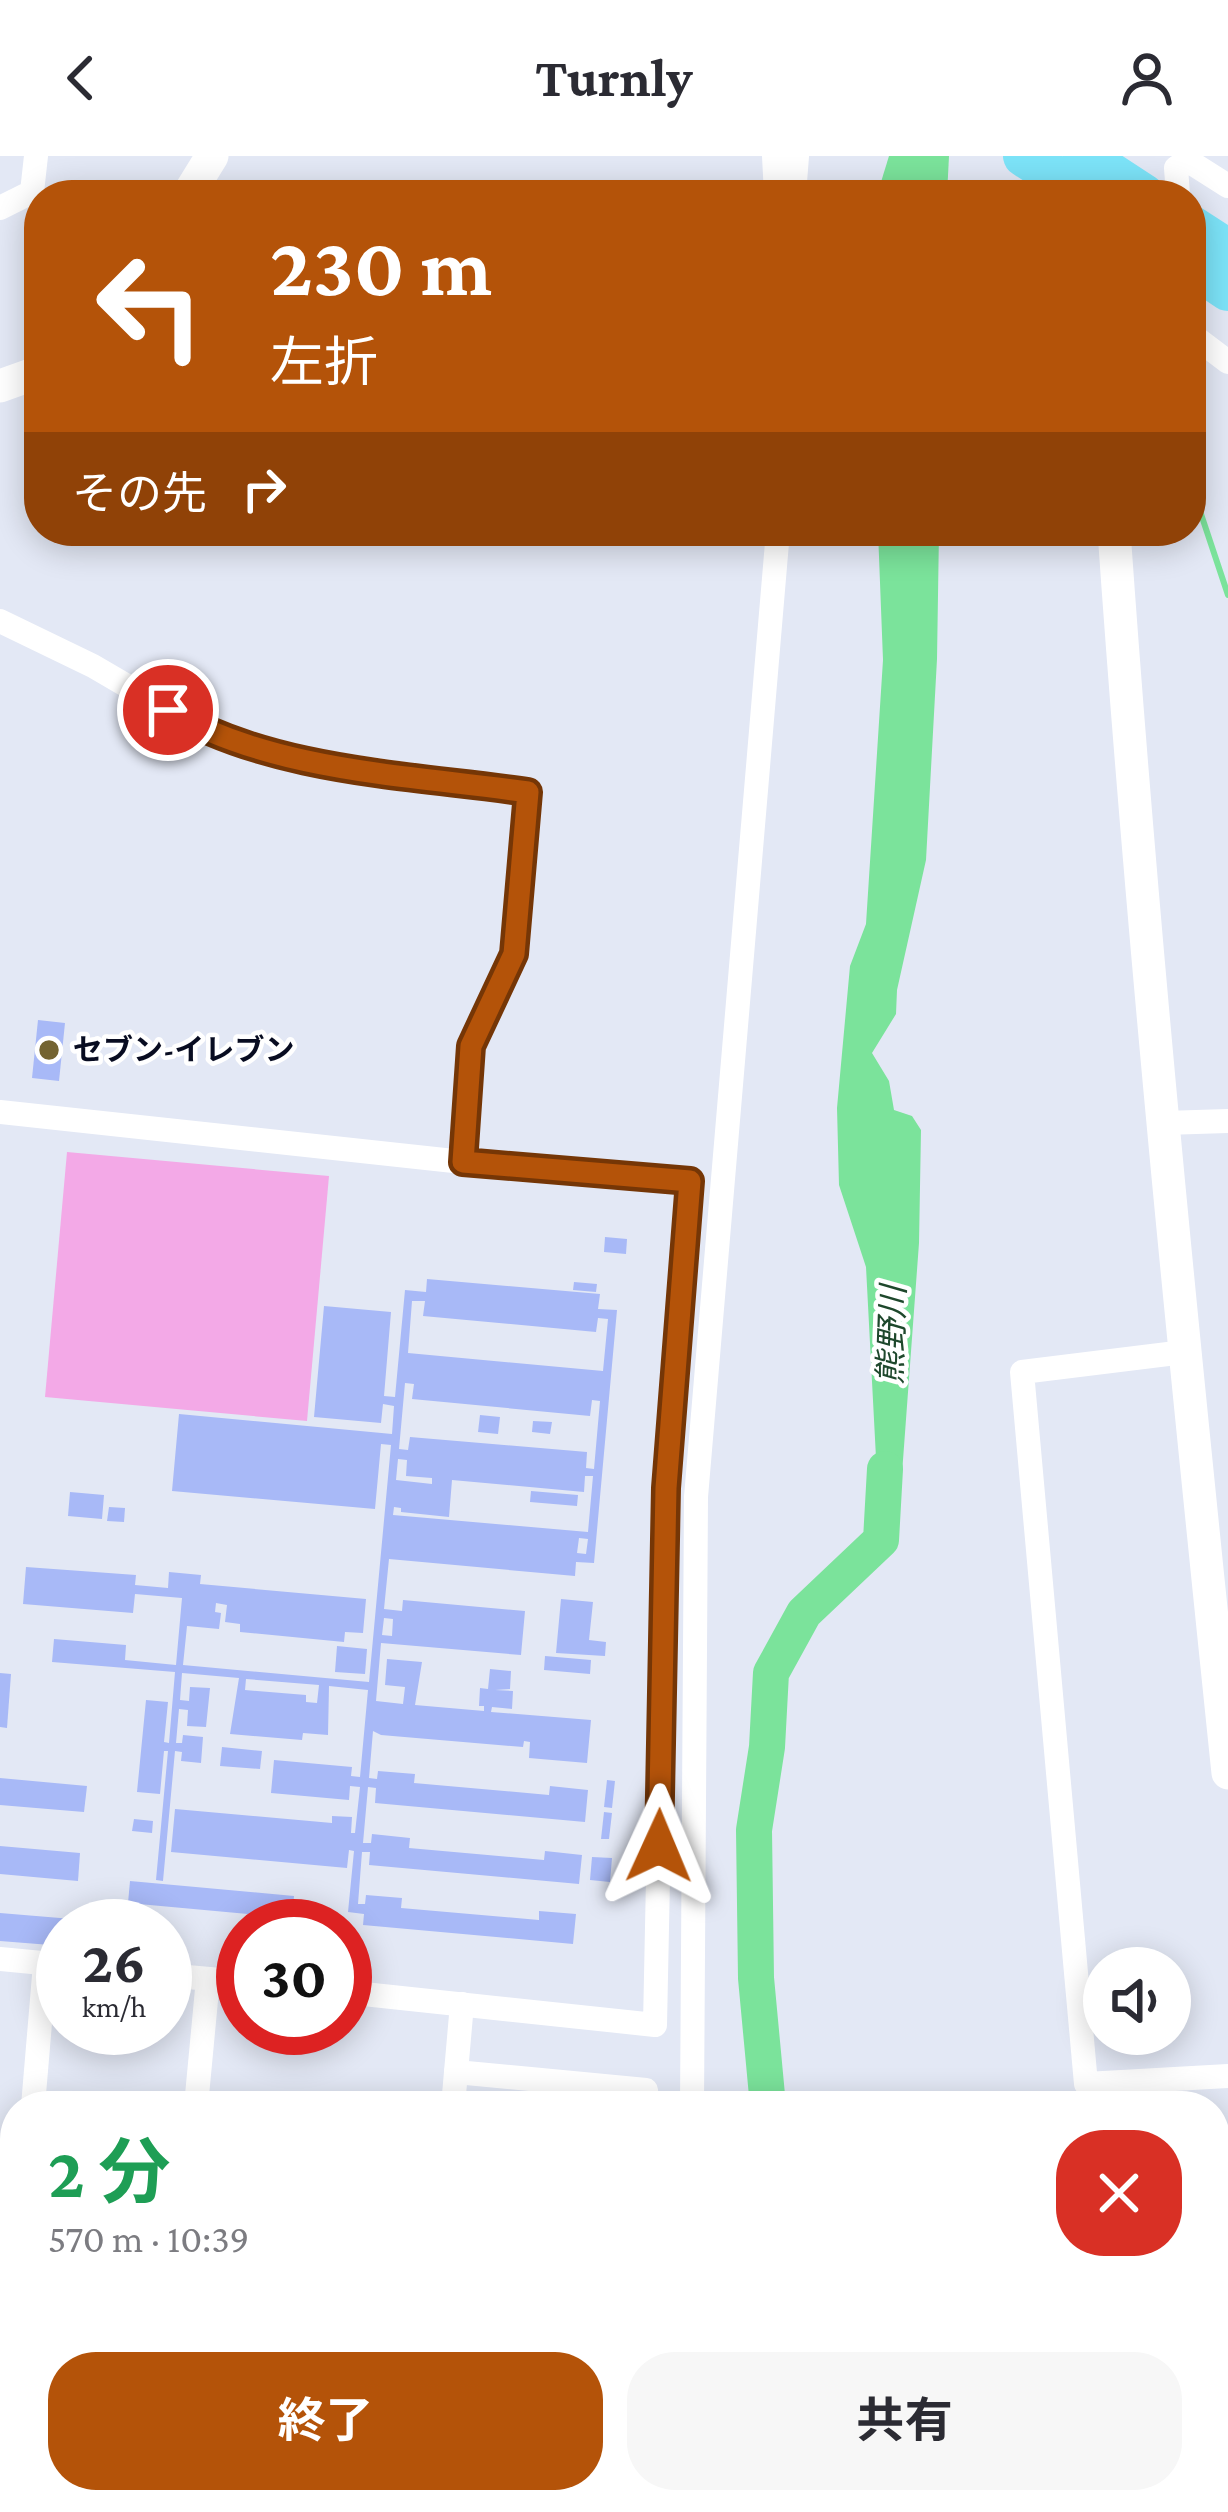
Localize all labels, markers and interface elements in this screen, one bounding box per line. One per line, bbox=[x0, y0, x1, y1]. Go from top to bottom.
icon: back bbox=[48, 45, 114, 111]
icon: person bbox=[1114, 45, 1180, 111]
text: Turnly bbox=[535, 48, 693, 108]
text: 230 m bbox=[270, 220, 492, 313]
icon: left bbox=[72, 228, 228, 384]
text: 左折 bbox=[270, 333, 378, 393]
icon: right bbox=[231, 456, 297, 522]
text: その先 bbox=[72, 469, 207, 519]
pin bbox=[117, 659, 219, 761]
icon: arrive bbox=[135, 677, 201, 743]
place label: セブン-イレブン bbox=[73, 1033, 294, 1066]
marker: セブン-イレブン bbox=[36, 1037, 62, 1063]
water label: 熊野川 bbox=[871, 1282, 912, 1385]
position arrow bbox=[596, 1783, 722, 1909]
speed limit sign: 30 bbox=[216, 1899, 372, 2055]
text: 26 bbox=[82, 1928, 146, 1995]
map controls bbox=[1083, 1947, 1191, 2055]
button: sound bbox=[1083, 1947, 1191, 2055]
text: km/h bbox=[82, 1990, 146, 2023]
button: close bbox=[1056, 2130, 1182, 2256]
text: 2 分 bbox=[48, 2132, 171, 2212]
text: 570 m · 10:39 bbox=[48, 2217, 249, 2260]
button: 終了 bbox=[48, 2352, 603, 2490]
button: 共有 bbox=[627, 2352, 1182, 2490]

